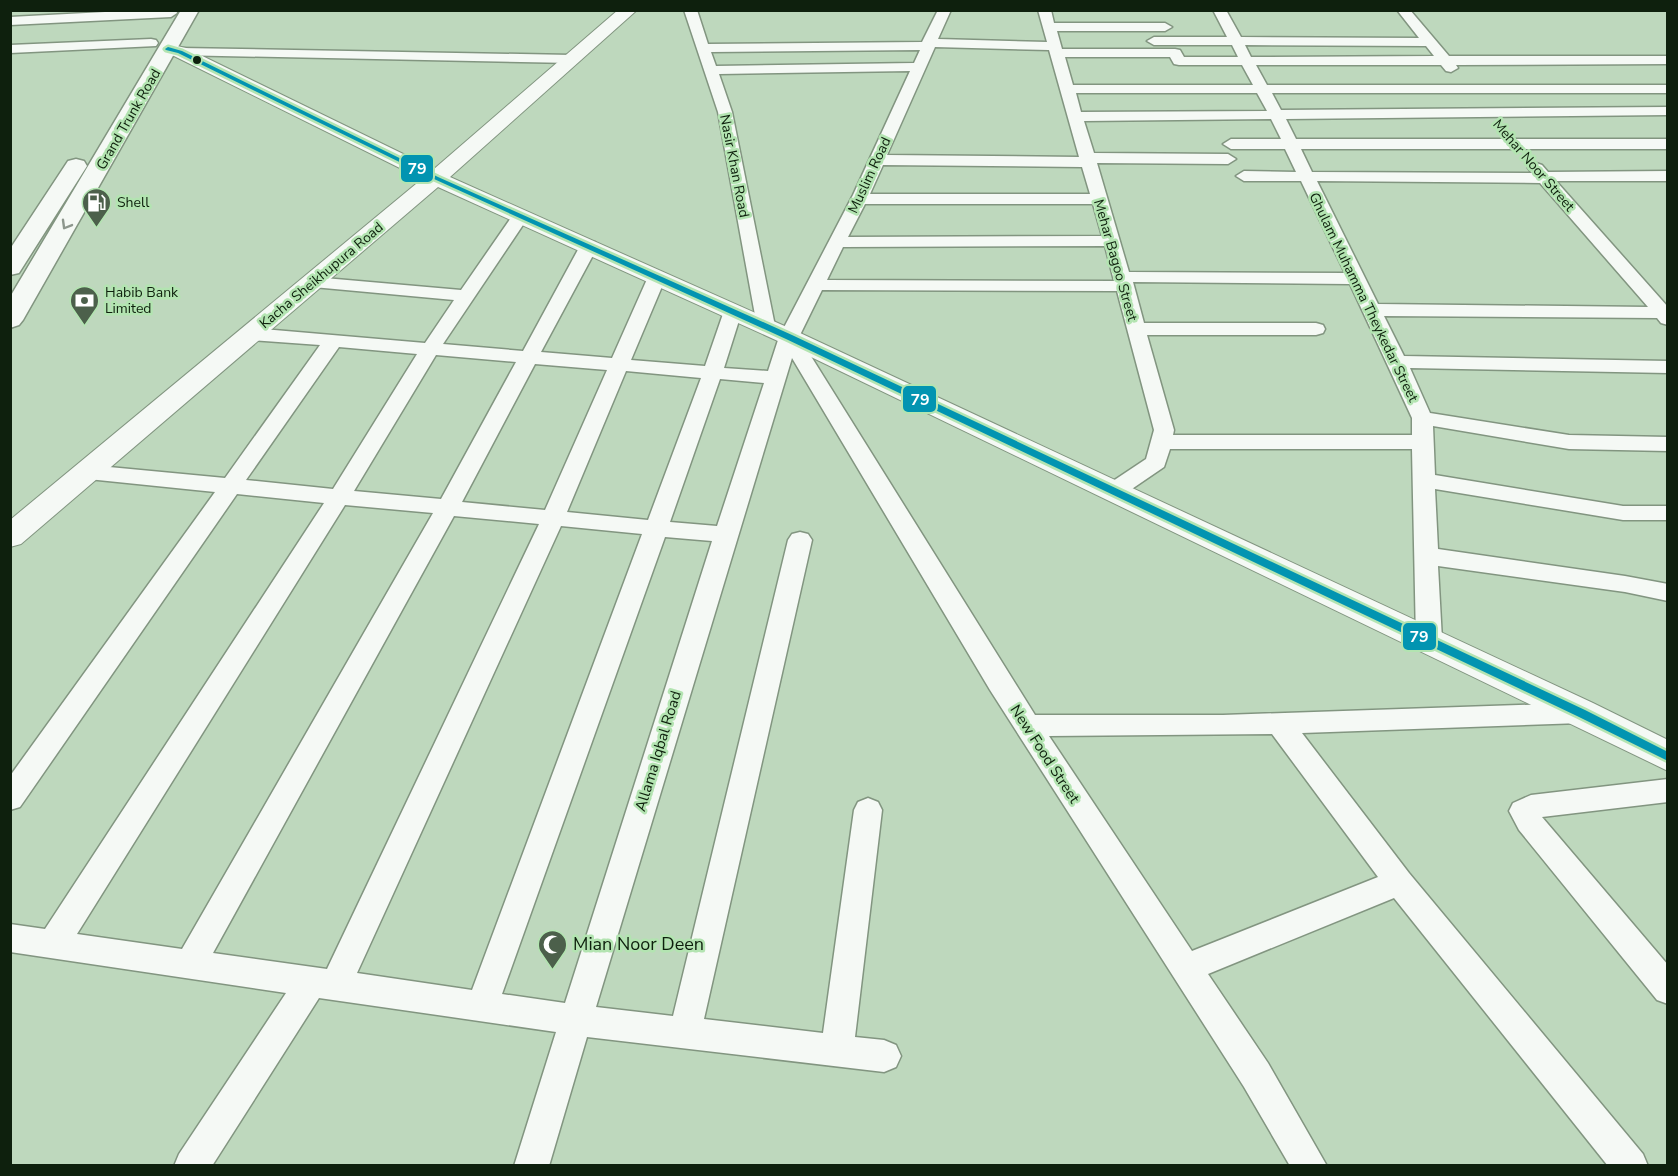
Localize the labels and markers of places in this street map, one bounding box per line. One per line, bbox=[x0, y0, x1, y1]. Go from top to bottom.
unlabelled marker bbox=[191, 54, 203, 66]
fuel station icon: Shell bbox=[80, 186, 112, 228]
place label: Shell bbox=[117, 193, 150, 212]
place label: Habib Bank Limited bbox=[105, 283, 179, 318]
bank icon: Habib Bank Limited bbox=[68, 284, 100, 326]
mosque icon: Mian Noor Deen bbox=[536, 928, 568, 970]
place label: Mian Noor Deen bbox=[573, 932, 704, 956]

